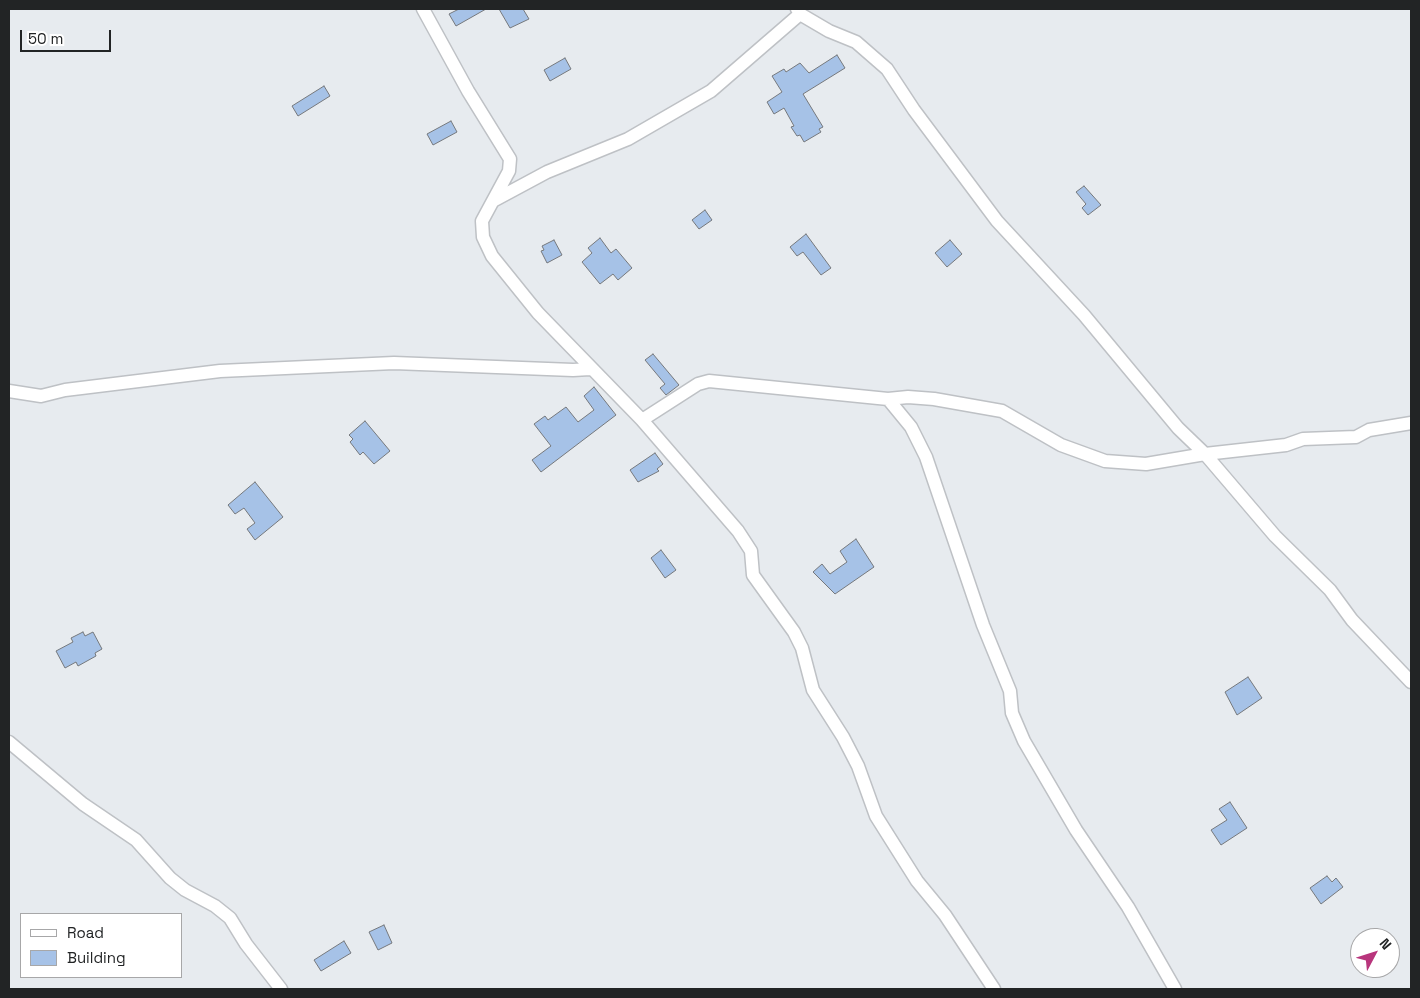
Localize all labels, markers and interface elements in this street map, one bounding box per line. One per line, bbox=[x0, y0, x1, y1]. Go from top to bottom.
scale bar bbox=[22, 20, 114, 52]
text: 50 m bbox=[28, 29, 63, 48]
legend bbox=[20, 913, 182, 978]
text: Road bbox=[67, 923, 104, 942]
north arrow bbox=[1350, 928, 1400, 978]
text: N bbox=[1376, 935, 1396, 953]
text: Building bbox=[67, 948, 126, 967]

